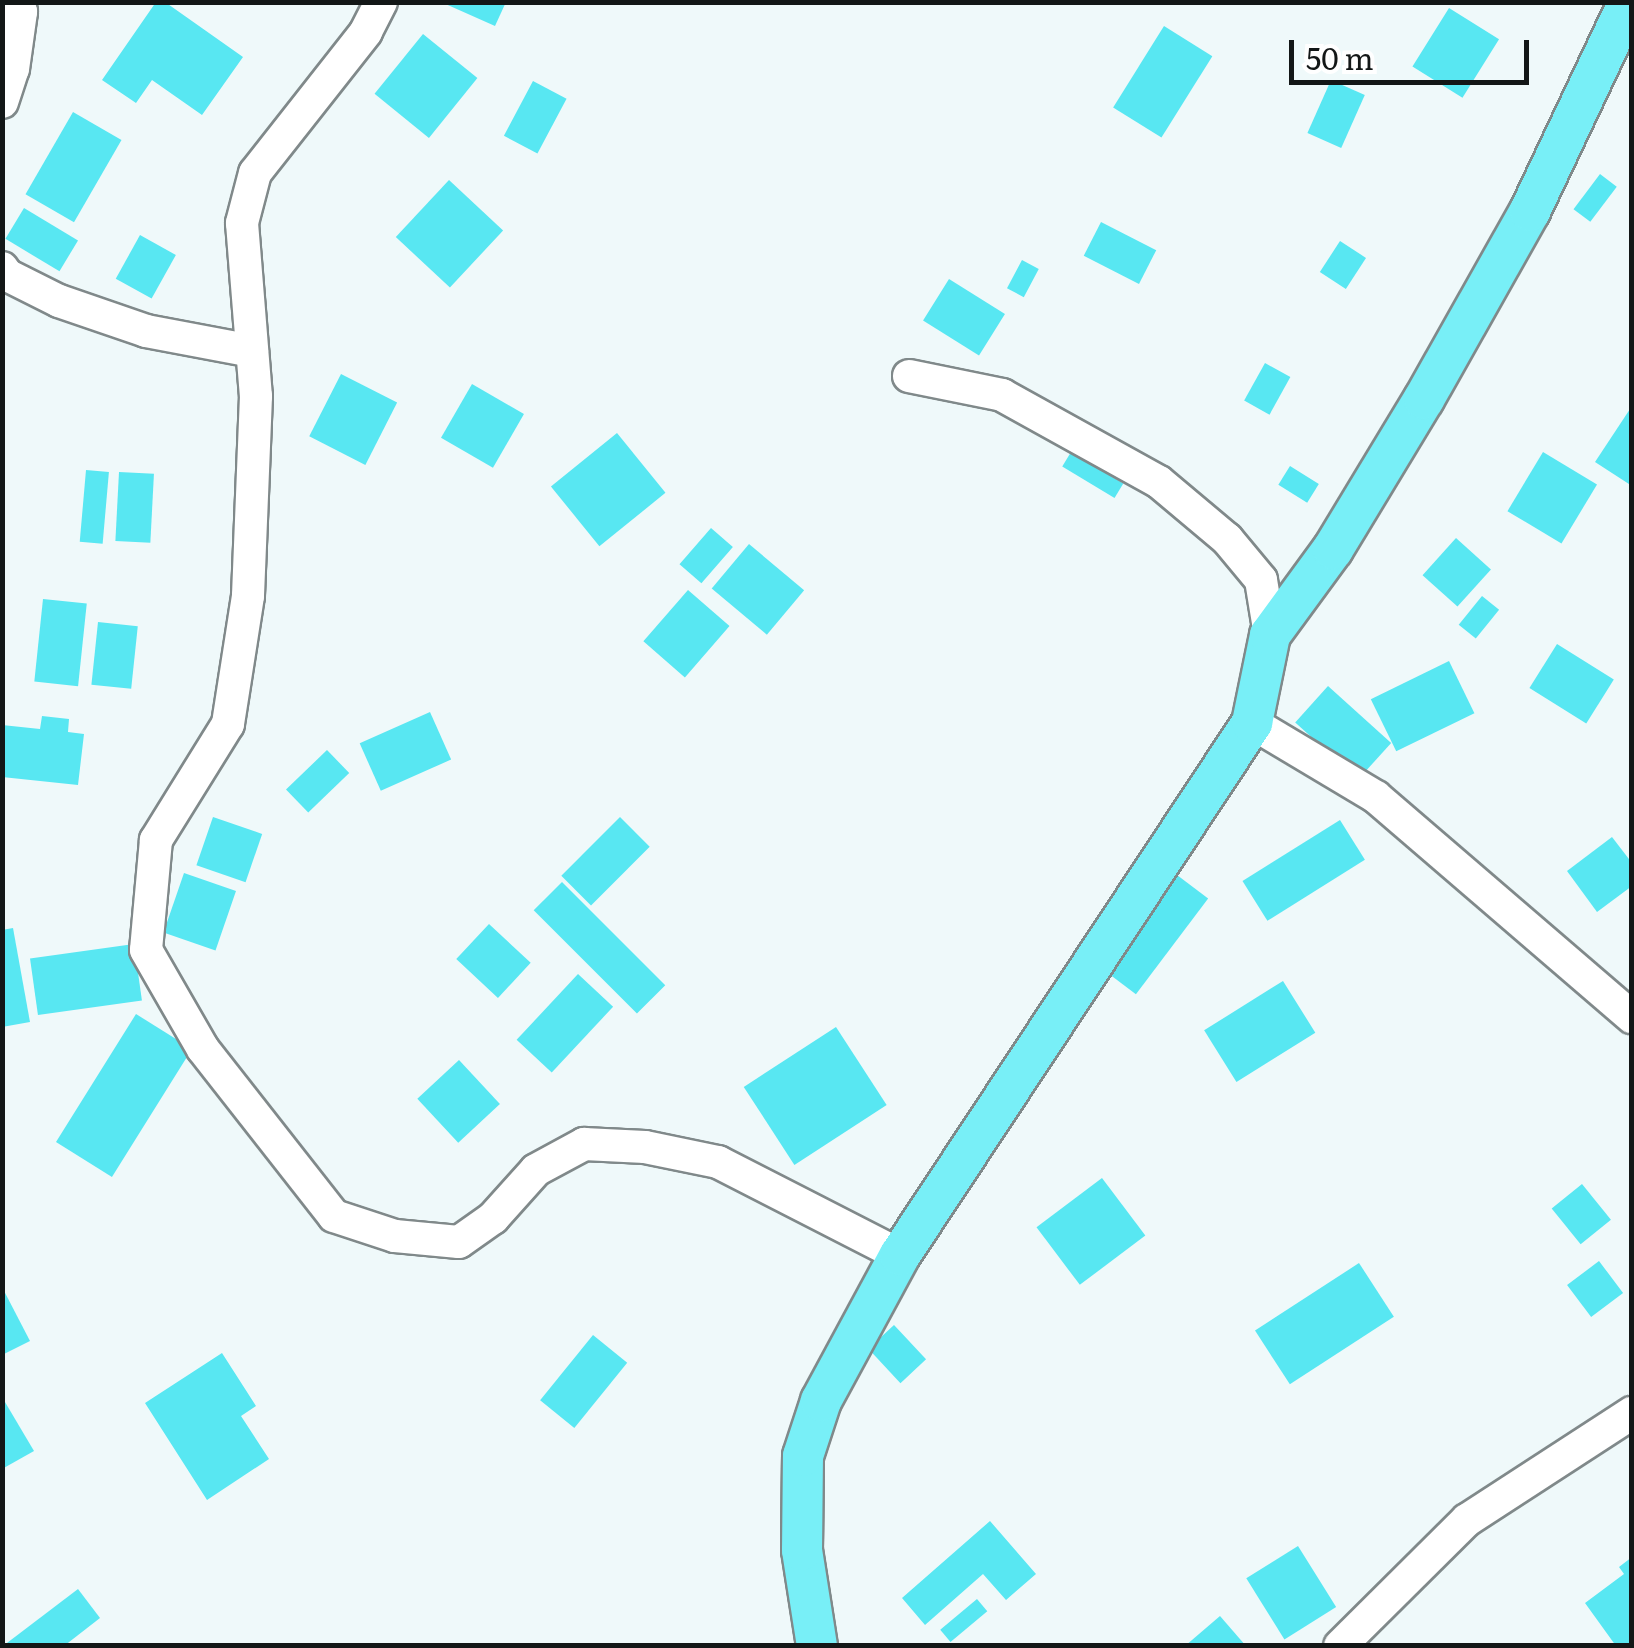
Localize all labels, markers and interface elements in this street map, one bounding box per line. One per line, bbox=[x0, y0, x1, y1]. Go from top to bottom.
scale bar bbox=[1294, 20, 1534, 82]
text: 50 m bbox=[1306, 35, 1374, 79]

